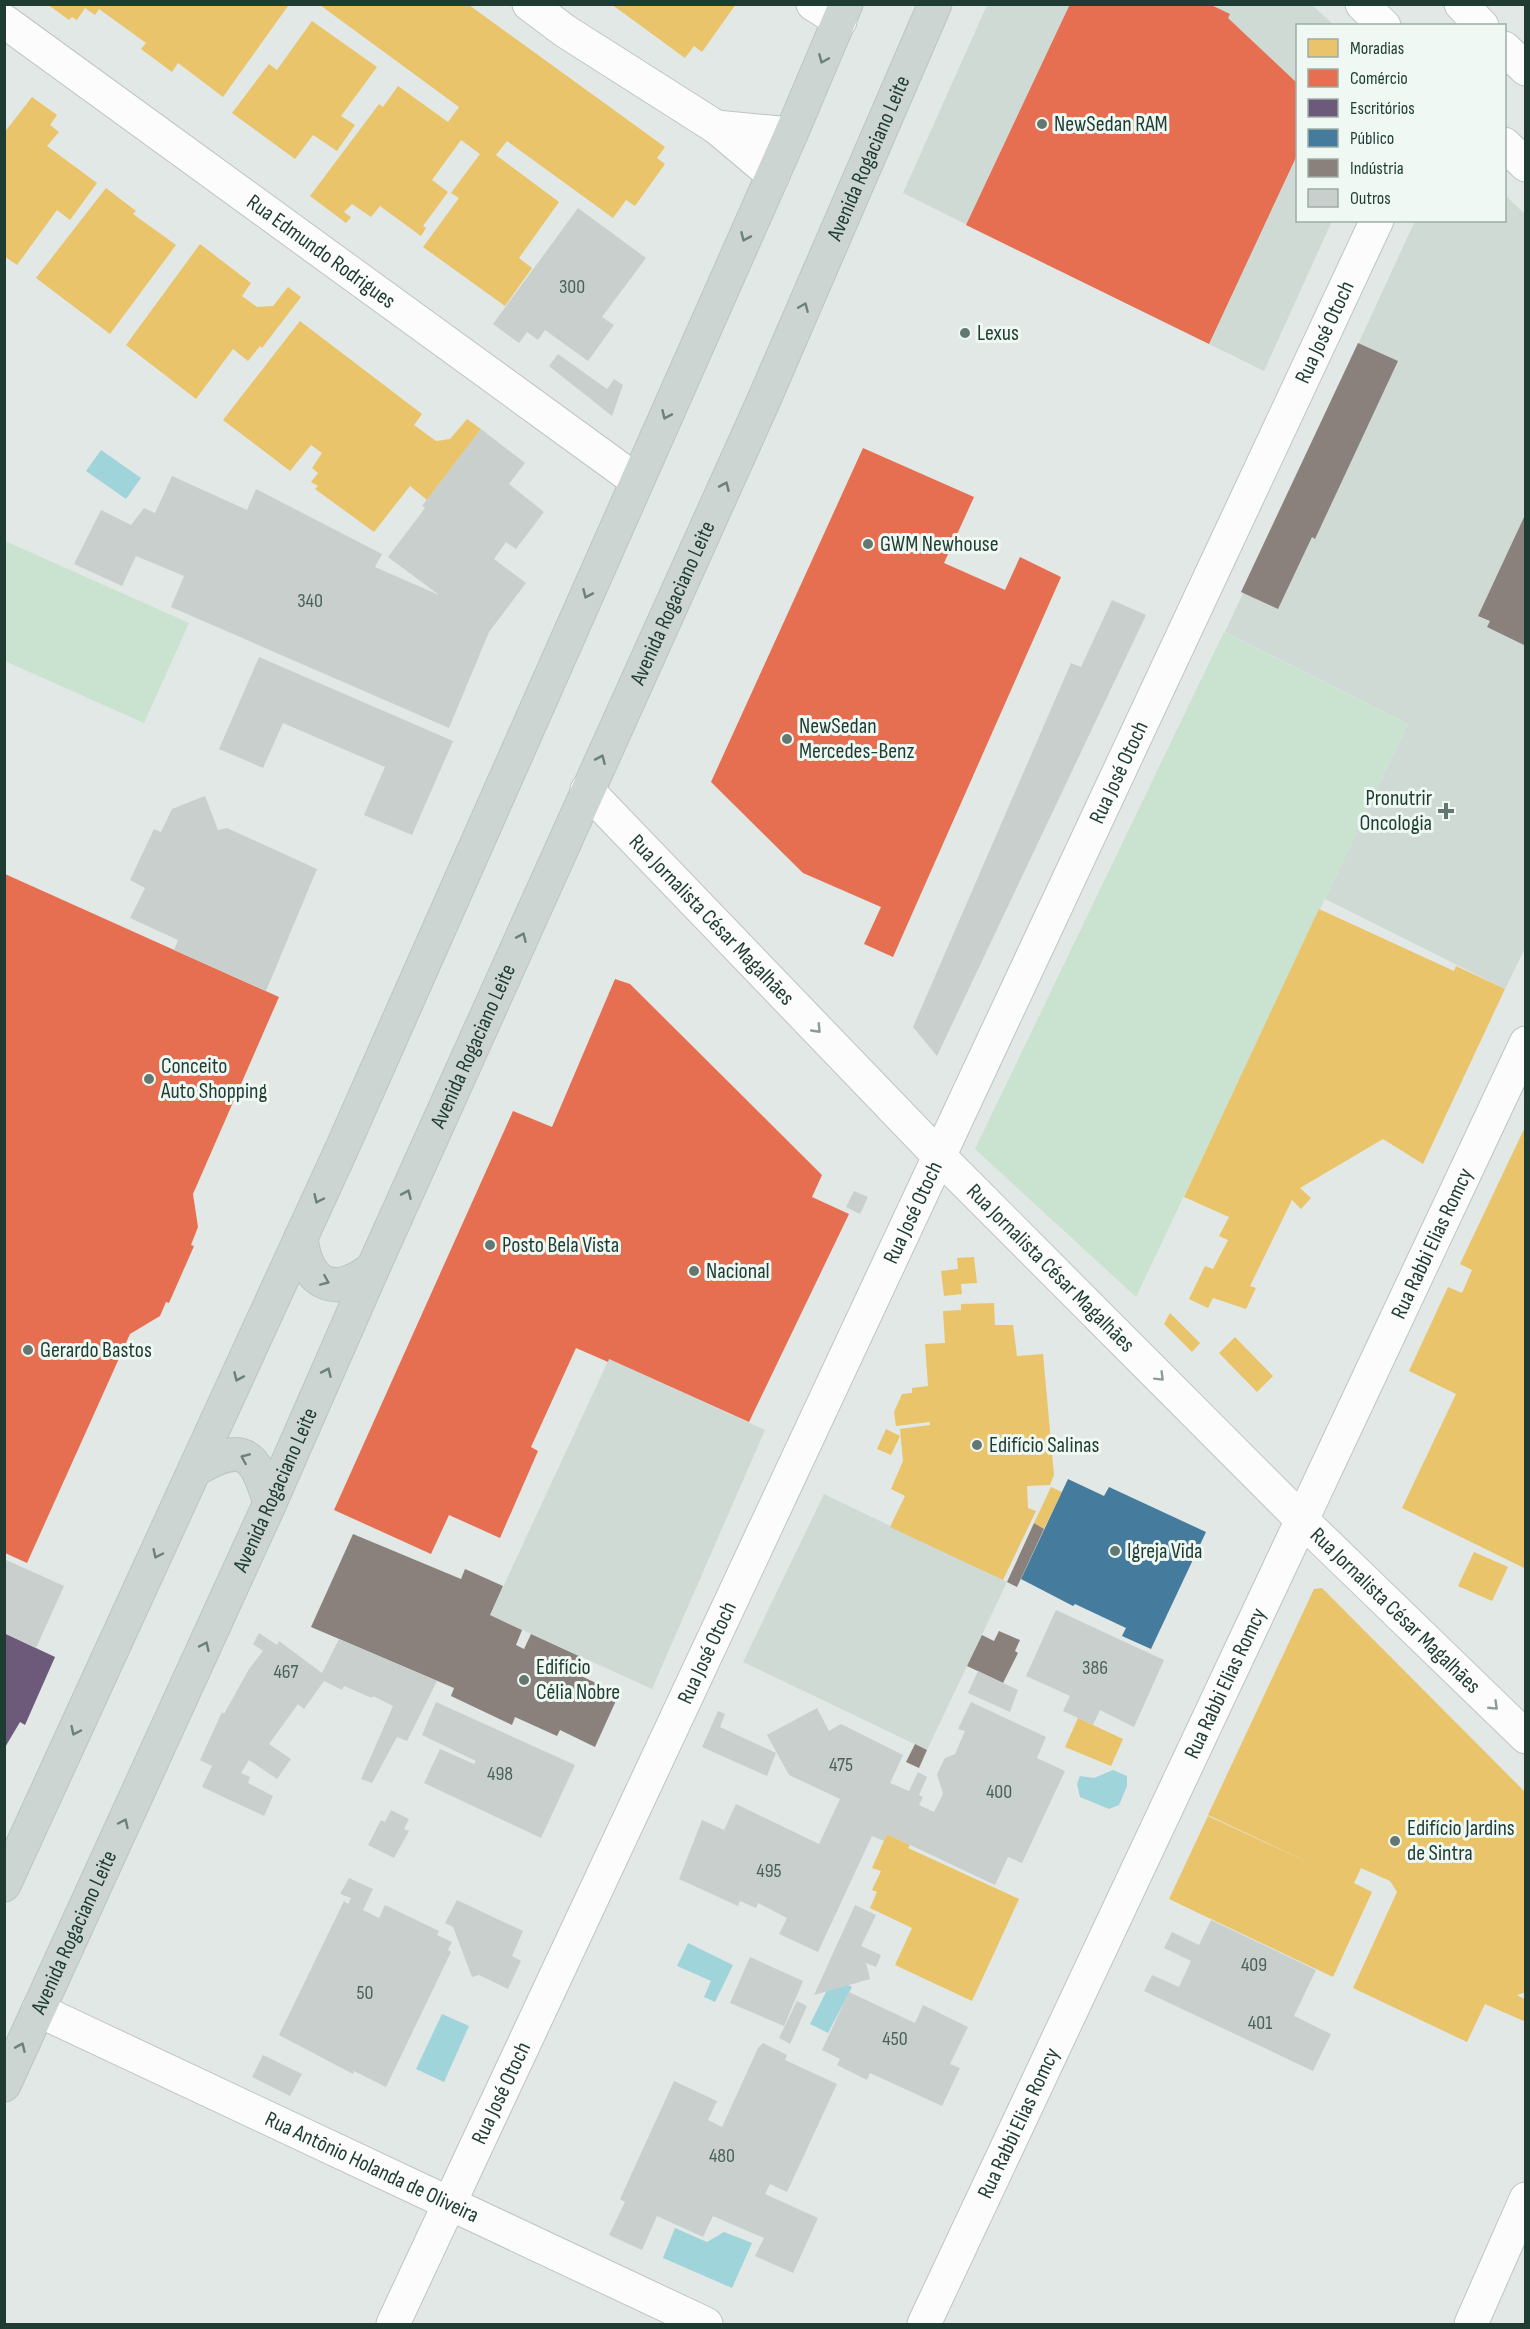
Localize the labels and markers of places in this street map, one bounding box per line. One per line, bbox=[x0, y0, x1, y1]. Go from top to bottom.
place label: NewSedan RAM bbox=[1054, 111, 1168, 138]
marker: NewSedan RAM bbox=[1035, 117, 1049, 131]
place label: Lexus bbox=[977, 320, 1019, 347]
marker: Lexus bbox=[958, 326, 972, 340]
place label: GWM Newhouse bbox=[880, 531, 999, 558]
marker: GWM Newhouse bbox=[861, 537, 875, 551]
place label: NewSedan Mercedes-Benz bbox=[799, 713, 914, 765]
marker: NewSedan Mercedes-Benz bbox=[780, 732, 794, 746]
place label: Pronutrir Oncologia bbox=[1359, 785, 1432, 837]
marker: Pronutrir Oncologia bbox=[1437, 802, 1455, 820]
place label: Conceito Auto Shopping bbox=[160, 1053, 267, 1105]
marker: Conceito Auto Shopping bbox=[142, 1072, 156, 1086]
place label: Posto Bela Vista bbox=[502, 1232, 619, 1259]
marker: Posto Bela Vista bbox=[483, 1238, 497, 1252]
place label: Nacional bbox=[706, 1258, 770, 1285]
marker: Nacional bbox=[687, 1264, 701, 1278]
place label: Gerardo Bastos bbox=[40, 1337, 152, 1364]
marker: Gerardo Bastos bbox=[21, 1343, 35, 1357]
place label: Edifício Salinas bbox=[989, 1432, 1100, 1459]
marker: Edifício Salinas bbox=[970, 1438, 984, 1452]
place label: Igreja Vida bbox=[1127, 1538, 1203, 1565]
marker: Igreja Vida bbox=[1108, 1544, 1122, 1558]
place label: Edifício Célia Nobre bbox=[536, 1654, 620, 1706]
marker: Edifício Célia Nobre bbox=[517, 1673, 531, 1687]
place label: Edifício Jardins de Sintra bbox=[1407, 1815, 1515, 1867]
marker: Edifício Jardins de Sintra bbox=[1388, 1834, 1402, 1848]

